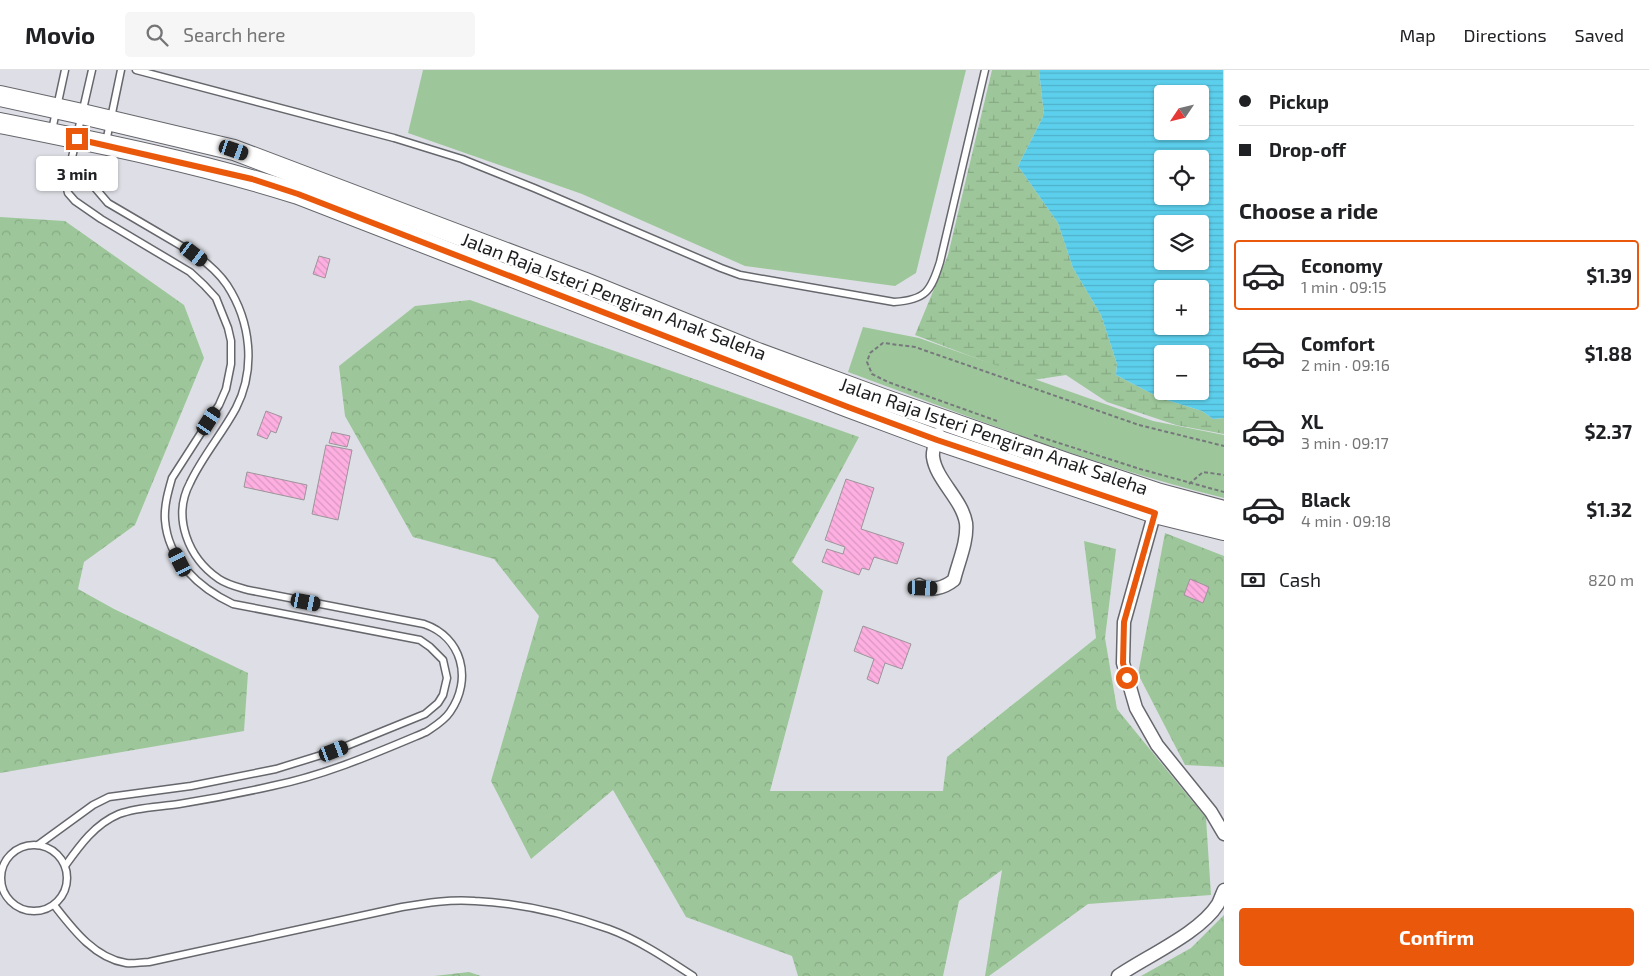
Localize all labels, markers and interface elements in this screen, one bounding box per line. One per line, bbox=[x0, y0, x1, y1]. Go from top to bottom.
search box bbox=[125, 12, 475, 57]
text: Movio bbox=[25, 20, 95, 49]
icon: search bbox=[143, 21, 171, 49]
text: Search here bbox=[183, 23, 285, 46]
text: Map bbox=[1399, 24, 1436, 46]
text: Directions bbox=[1464, 24, 1547, 46]
text: Saved bbox=[1575, 24, 1624, 46]
north arrow bbox=[1154, 85, 1209, 140]
map controls bbox=[1154, 85, 1209, 400]
text: Pickup bbox=[1269, 90, 1329, 113]
route end bbox=[66, 128, 88, 150]
car bbox=[217, 138, 250, 162]
text: Drop-off bbox=[1269, 138, 1346, 161]
button: locate bbox=[1154, 150, 1209, 205]
callout: 3 min bbox=[36, 156, 118, 192]
text: 3 min bbox=[57, 164, 97, 183]
text: Choose a ride bbox=[1239, 197, 1378, 223]
button: layers bbox=[1154, 215, 1209, 270]
street label: Jalan Raja Isteri Pengiran Anak Saleha bbox=[459, 227, 770, 364]
car bbox=[177, 239, 210, 269]
icon: car bbox=[1241, 253, 1286, 298]
text: Economy bbox=[1301, 254, 1383, 277]
text: $1.39 bbox=[1586, 264, 1632, 287]
text: 1 min · 09:15 bbox=[1301, 277, 1387, 296]
button: + bbox=[1154, 280, 1209, 335]
icon: car bbox=[1241, 331, 1286, 376]
text: Comfort bbox=[1301, 332, 1375, 355]
text: $1.88 bbox=[1584, 342, 1632, 365]
button: − bbox=[1154, 345, 1209, 400]
text: 2 min · 09:16 bbox=[1301, 355, 1390, 374]
street label: Jalan Raja Isteri Pengiran Anak Saleha bbox=[837, 372, 1151, 499]
car bbox=[194, 404, 223, 438]
icon: car bbox=[1241, 409, 1286, 454]
text: XL bbox=[1301, 410, 1323, 433]
text: $2.37 bbox=[1584, 420, 1632, 443]
text: 3 min · 09:17 bbox=[1301, 433, 1389, 452]
icon: car bbox=[1241, 487, 1286, 532]
text: Black bbox=[1301, 488, 1351, 511]
text: $1.32 bbox=[1586, 498, 1632, 521]
text: 4 min · 09:18 bbox=[1301, 511, 1391, 530]
car bbox=[166, 545, 193, 579]
icon: cash bbox=[1239, 566, 1267, 594]
text: Cash bbox=[1279, 568, 1321, 591]
text: 820 m bbox=[1588, 570, 1634, 589]
car bbox=[907, 580, 938, 596]
car bbox=[289, 592, 322, 612]
route start bbox=[1116, 667, 1138, 689]
car bbox=[317, 739, 350, 763]
button: Confirm bbox=[1239, 908, 1634, 966]

